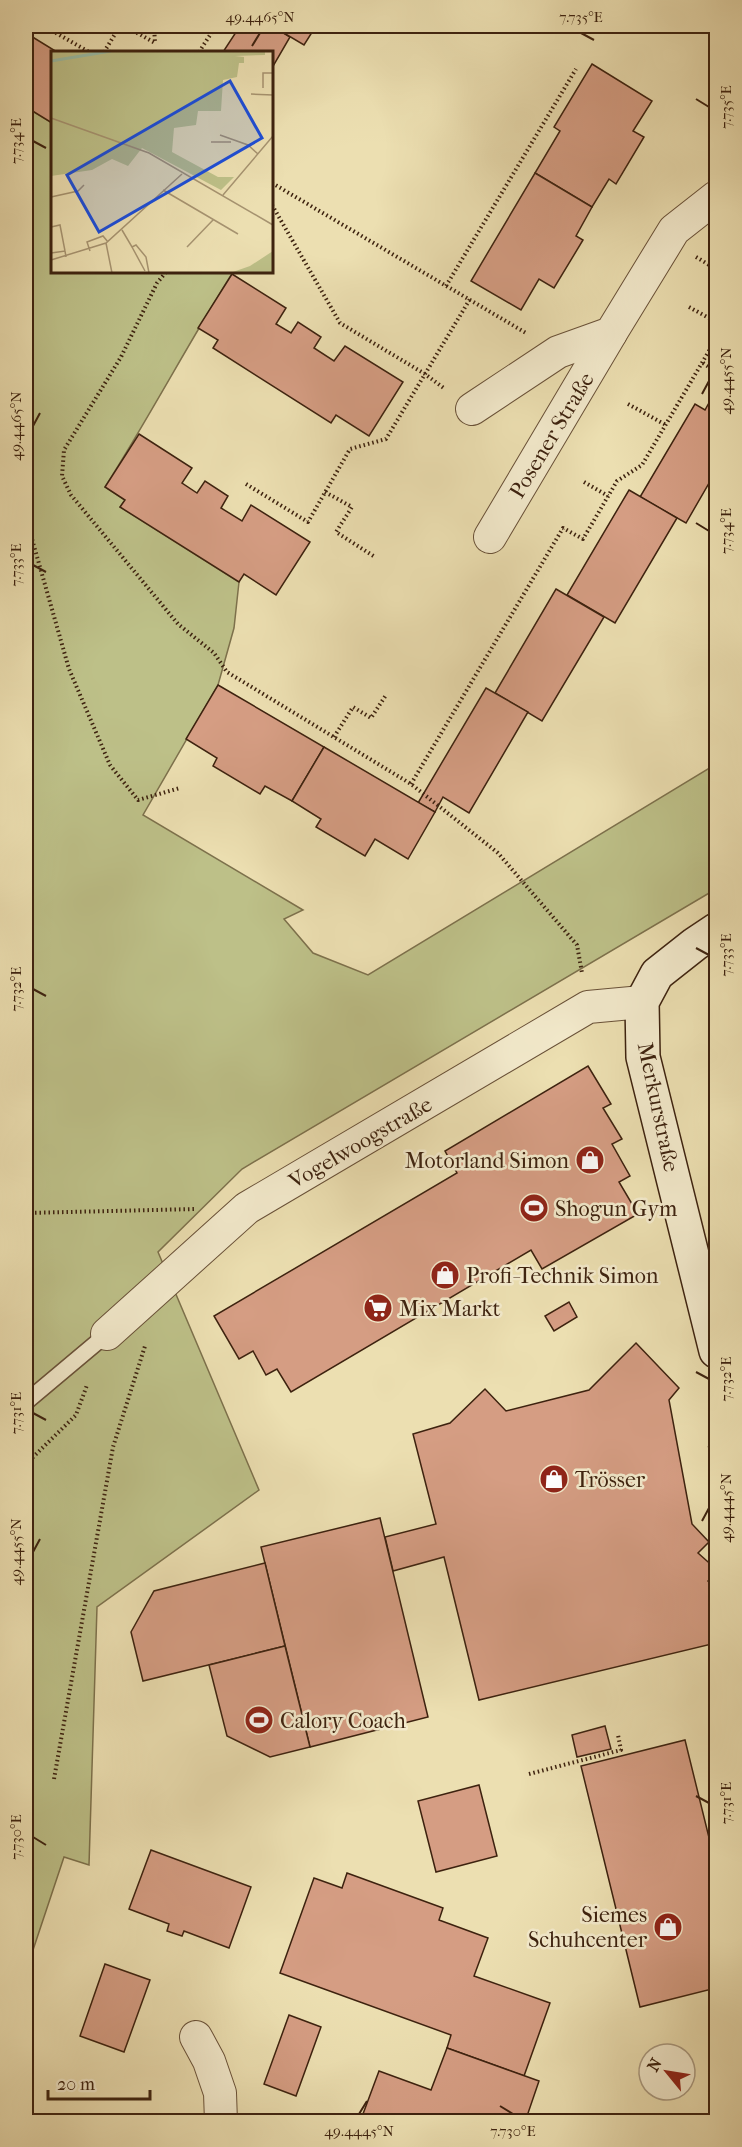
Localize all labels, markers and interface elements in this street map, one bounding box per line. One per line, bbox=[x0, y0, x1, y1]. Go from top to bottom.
text: 49.4465°N bbox=[225, 8, 295, 26]
text: 7.735°E bbox=[559, 8, 603, 26]
inset map bbox=[51, 51, 273, 273]
text: 7.735°E bbox=[717, 85, 735, 129]
text: 7.734°E bbox=[7, 118, 25, 164]
text: 49.4455°N bbox=[717, 347, 735, 415]
street label: Posener Straße bbox=[504, 368, 600, 503]
text: 49.4465°N bbox=[7, 391, 25, 461]
text: 7.734°E bbox=[717, 508, 735, 554]
text: 7.733°E bbox=[7, 543, 25, 587]
text: 7.733°E bbox=[717, 933, 735, 977]
text: 7.732°E bbox=[7, 967, 25, 1011]
street label: Merkurstraße bbox=[632, 1040, 684, 1174]
street label: Vogelwoogstraße bbox=[283, 1091, 437, 1195]
shop icon: Motorland Simon bbox=[574, 1144, 606, 1176]
place label: Motorland Simon bbox=[405, 1148, 569, 1174]
sports icon: Shogun Gym bbox=[518, 1192, 550, 1224]
place label: Shogun Gym bbox=[555, 1196, 678, 1222]
shop icon: Profi-Technik Simon bbox=[429, 1259, 461, 1291]
place label: Profi-Technik Simon bbox=[466, 1263, 659, 1289]
supermarket icon: Mix Markt bbox=[362, 1292, 394, 1324]
place label: Mix Markt bbox=[399, 1296, 501, 1322]
text: 7.732°E bbox=[717, 1357, 735, 1401]
text: 7.731°E bbox=[7, 1392, 25, 1434]
shop icon: Trösser bbox=[538, 1463, 570, 1495]
place label: Trösser bbox=[575, 1467, 646, 1493]
text: 49.4445°N bbox=[717, 1473, 735, 1543]
text: 49.4455°N bbox=[7, 1518, 25, 1586]
sports icon: Calory Coach bbox=[243, 1704, 275, 1736]
place label: Calory Coach bbox=[280, 1708, 406, 1734]
text: 7.731°E bbox=[717, 1782, 735, 1824]
text: 7.730°E bbox=[7, 1814, 25, 1860]
place label: Siemes Schuhcenter bbox=[528, 1902, 648, 1953]
shop icon: Siemes Schuhcenter bbox=[652, 1911, 684, 1943]
north arrow bbox=[637, 2042, 697, 2102]
text: N bbox=[643, 2054, 666, 2075]
scale bar bbox=[48, 2063, 150, 2101]
text: 20 m bbox=[57, 2074, 95, 2095]
text: 49.4445°N bbox=[324, 2122, 394, 2140]
text: 7.730°E bbox=[490, 2122, 536, 2140]

